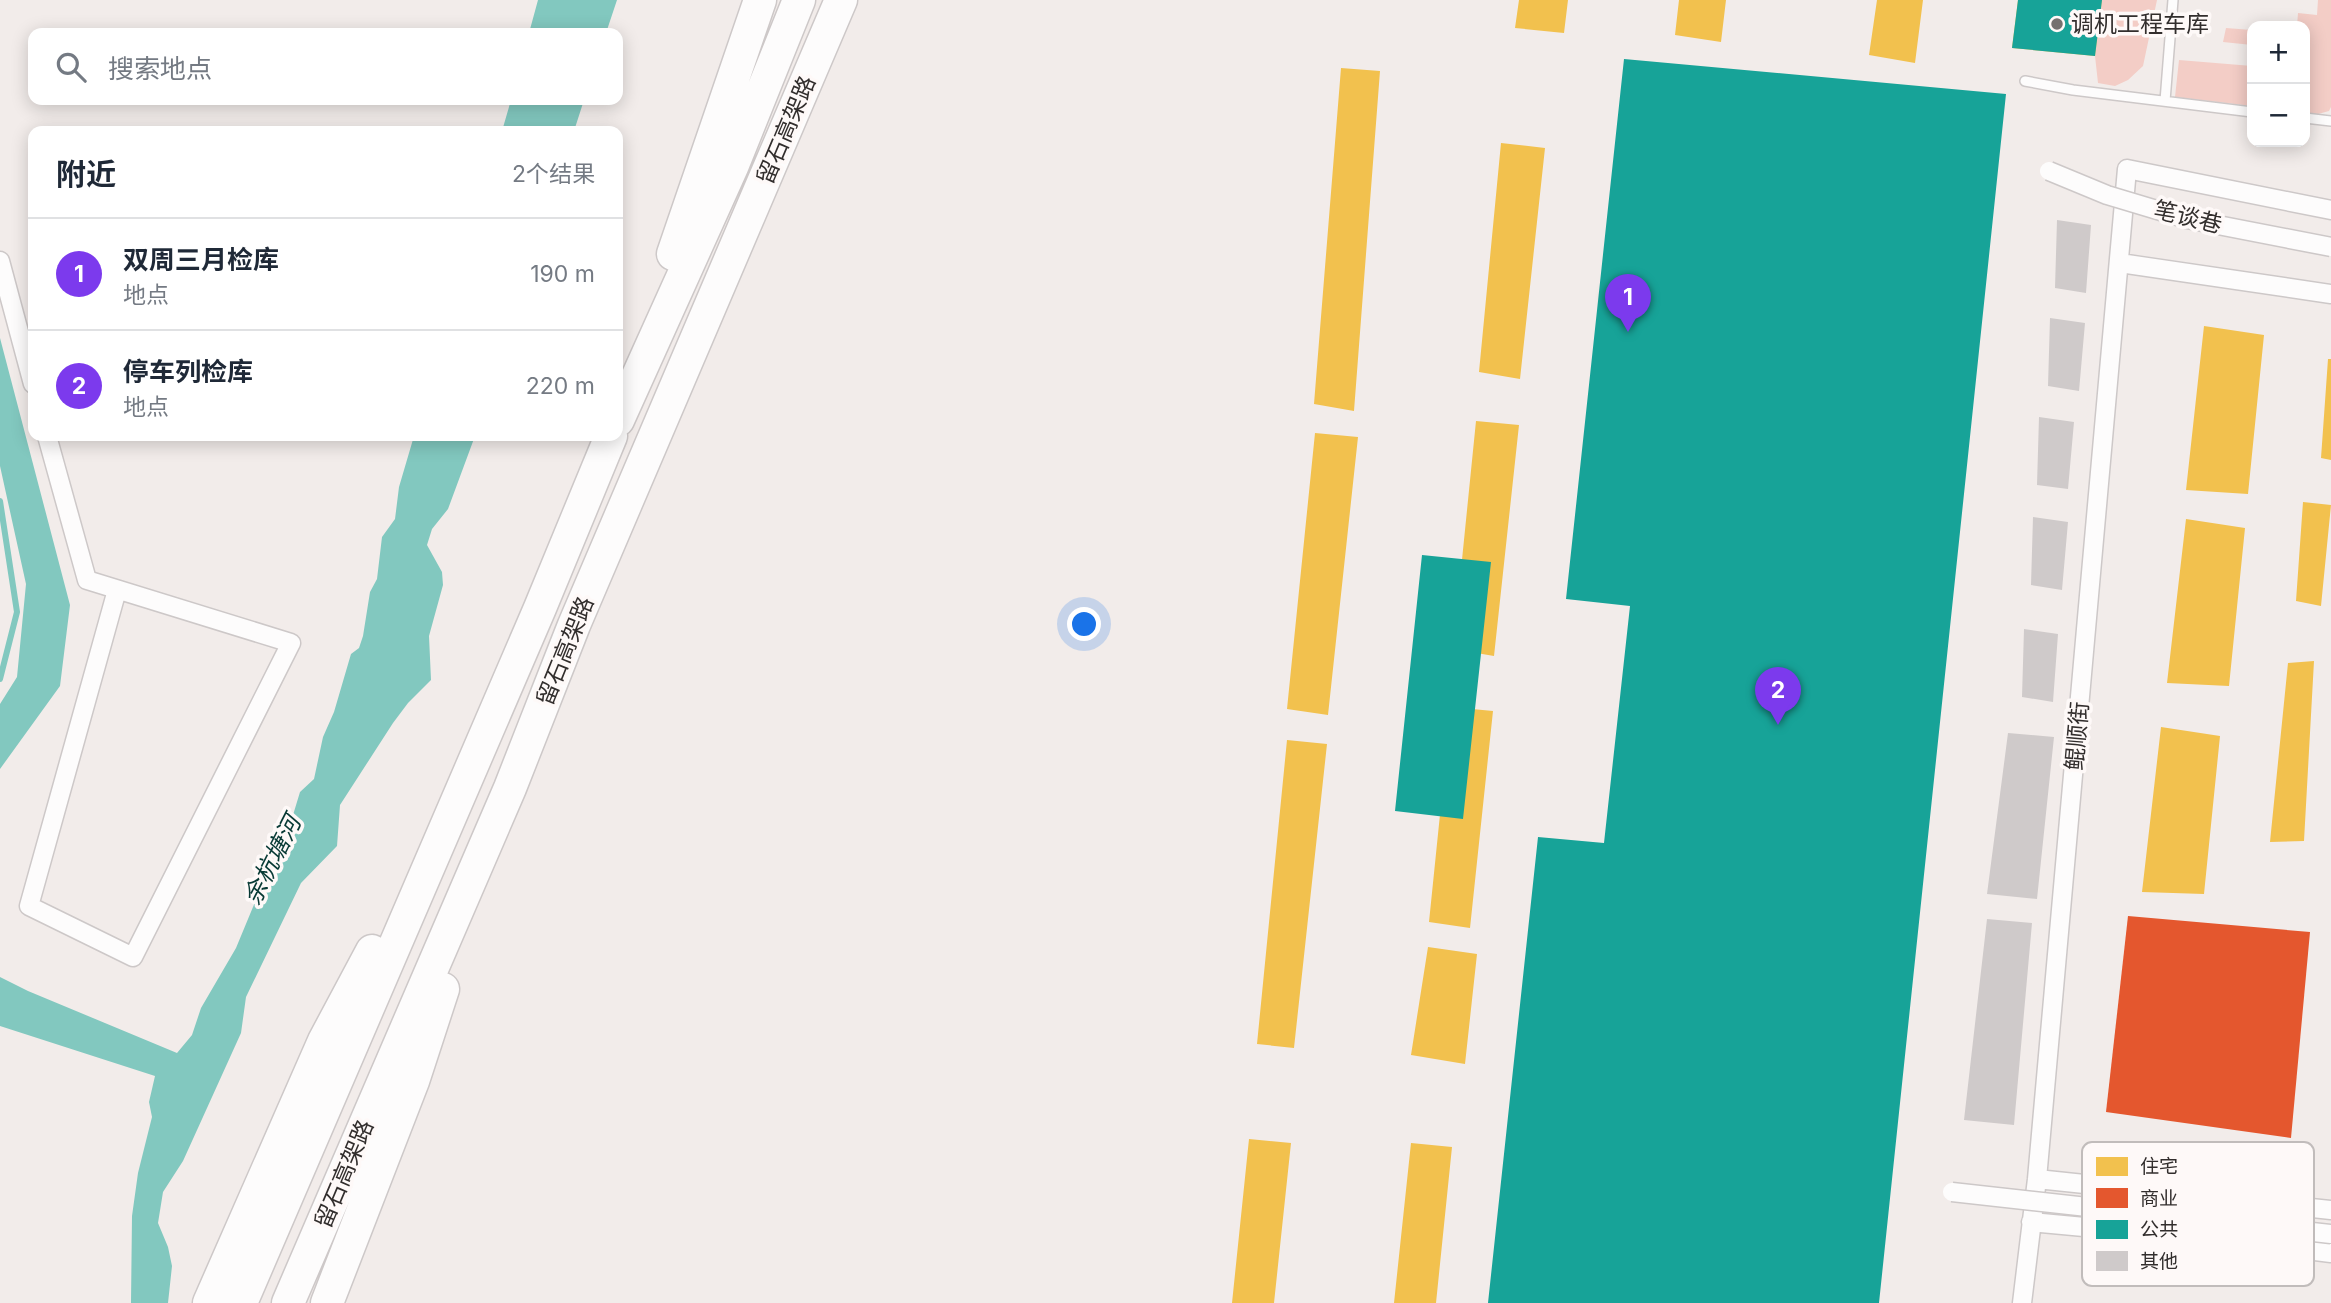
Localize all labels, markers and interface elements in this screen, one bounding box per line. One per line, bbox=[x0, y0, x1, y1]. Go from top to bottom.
place label: 调机工程车库 bbox=[2071, 10, 2209, 38]
marker: 调机工程车库 bbox=[2049, 16, 2065, 32]
map controls bbox=[2247, 21, 2310, 147]
button: + bbox=[2247, 21, 2310, 84]
search box bbox=[28, 28, 623, 105]
icon: search bbox=[52, 48, 90, 86]
text: 搜索地点 bbox=[108, 53, 212, 84]
street label: 留石高架路 bbox=[751, 72, 821, 188]
button: − bbox=[2247, 84, 2310, 147]
text: 附近 bbox=[56, 156, 116, 192]
text: 2个结果 bbox=[512, 160, 595, 188]
street label: 笔谈巷 bbox=[2151, 195, 2225, 239]
text: 双周三月检库 bbox=[123, 244, 279, 275]
text: 1 bbox=[74, 260, 84, 288]
text: 190 m bbox=[530, 260, 595, 288]
pin: 1 bbox=[1605, 274, 1651, 332]
text: 地点 bbox=[123, 281, 169, 309]
text: 停车列检库 bbox=[123, 356, 253, 387]
text: 2 bbox=[72, 372, 86, 400]
text: 220 m bbox=[526, 372, 595, 400]
text: 地点 bbox=[123, 393, 169, 421]
street label: 留石高架路 bbox=[530, 592, 600, 710]
your location bbox=[1067, 607, 1101, 641]
pin: 2 bbox=[1755, 667, 1801, 725]
street label: 鲲顺街 bbox=[2060, 700, 2094, 772]
water label: 余杭塘河 bbox=[237, 807, 309, 909]
street label: 留石高架路 bbox=[309, 1116, 379, 1232]
legend bbox=[2082, 1142, 2314, 1286]
text: 住宅 bbox=[2140, 1155, 2178, 1178]
text: 商业 bbox=[2140, 1187, 2178, 1210]
text: 公共 bbox=[2140, 1218, 2178, 1241]
text: 其他 bbox=[2140, 1250, 2178, 1273]

